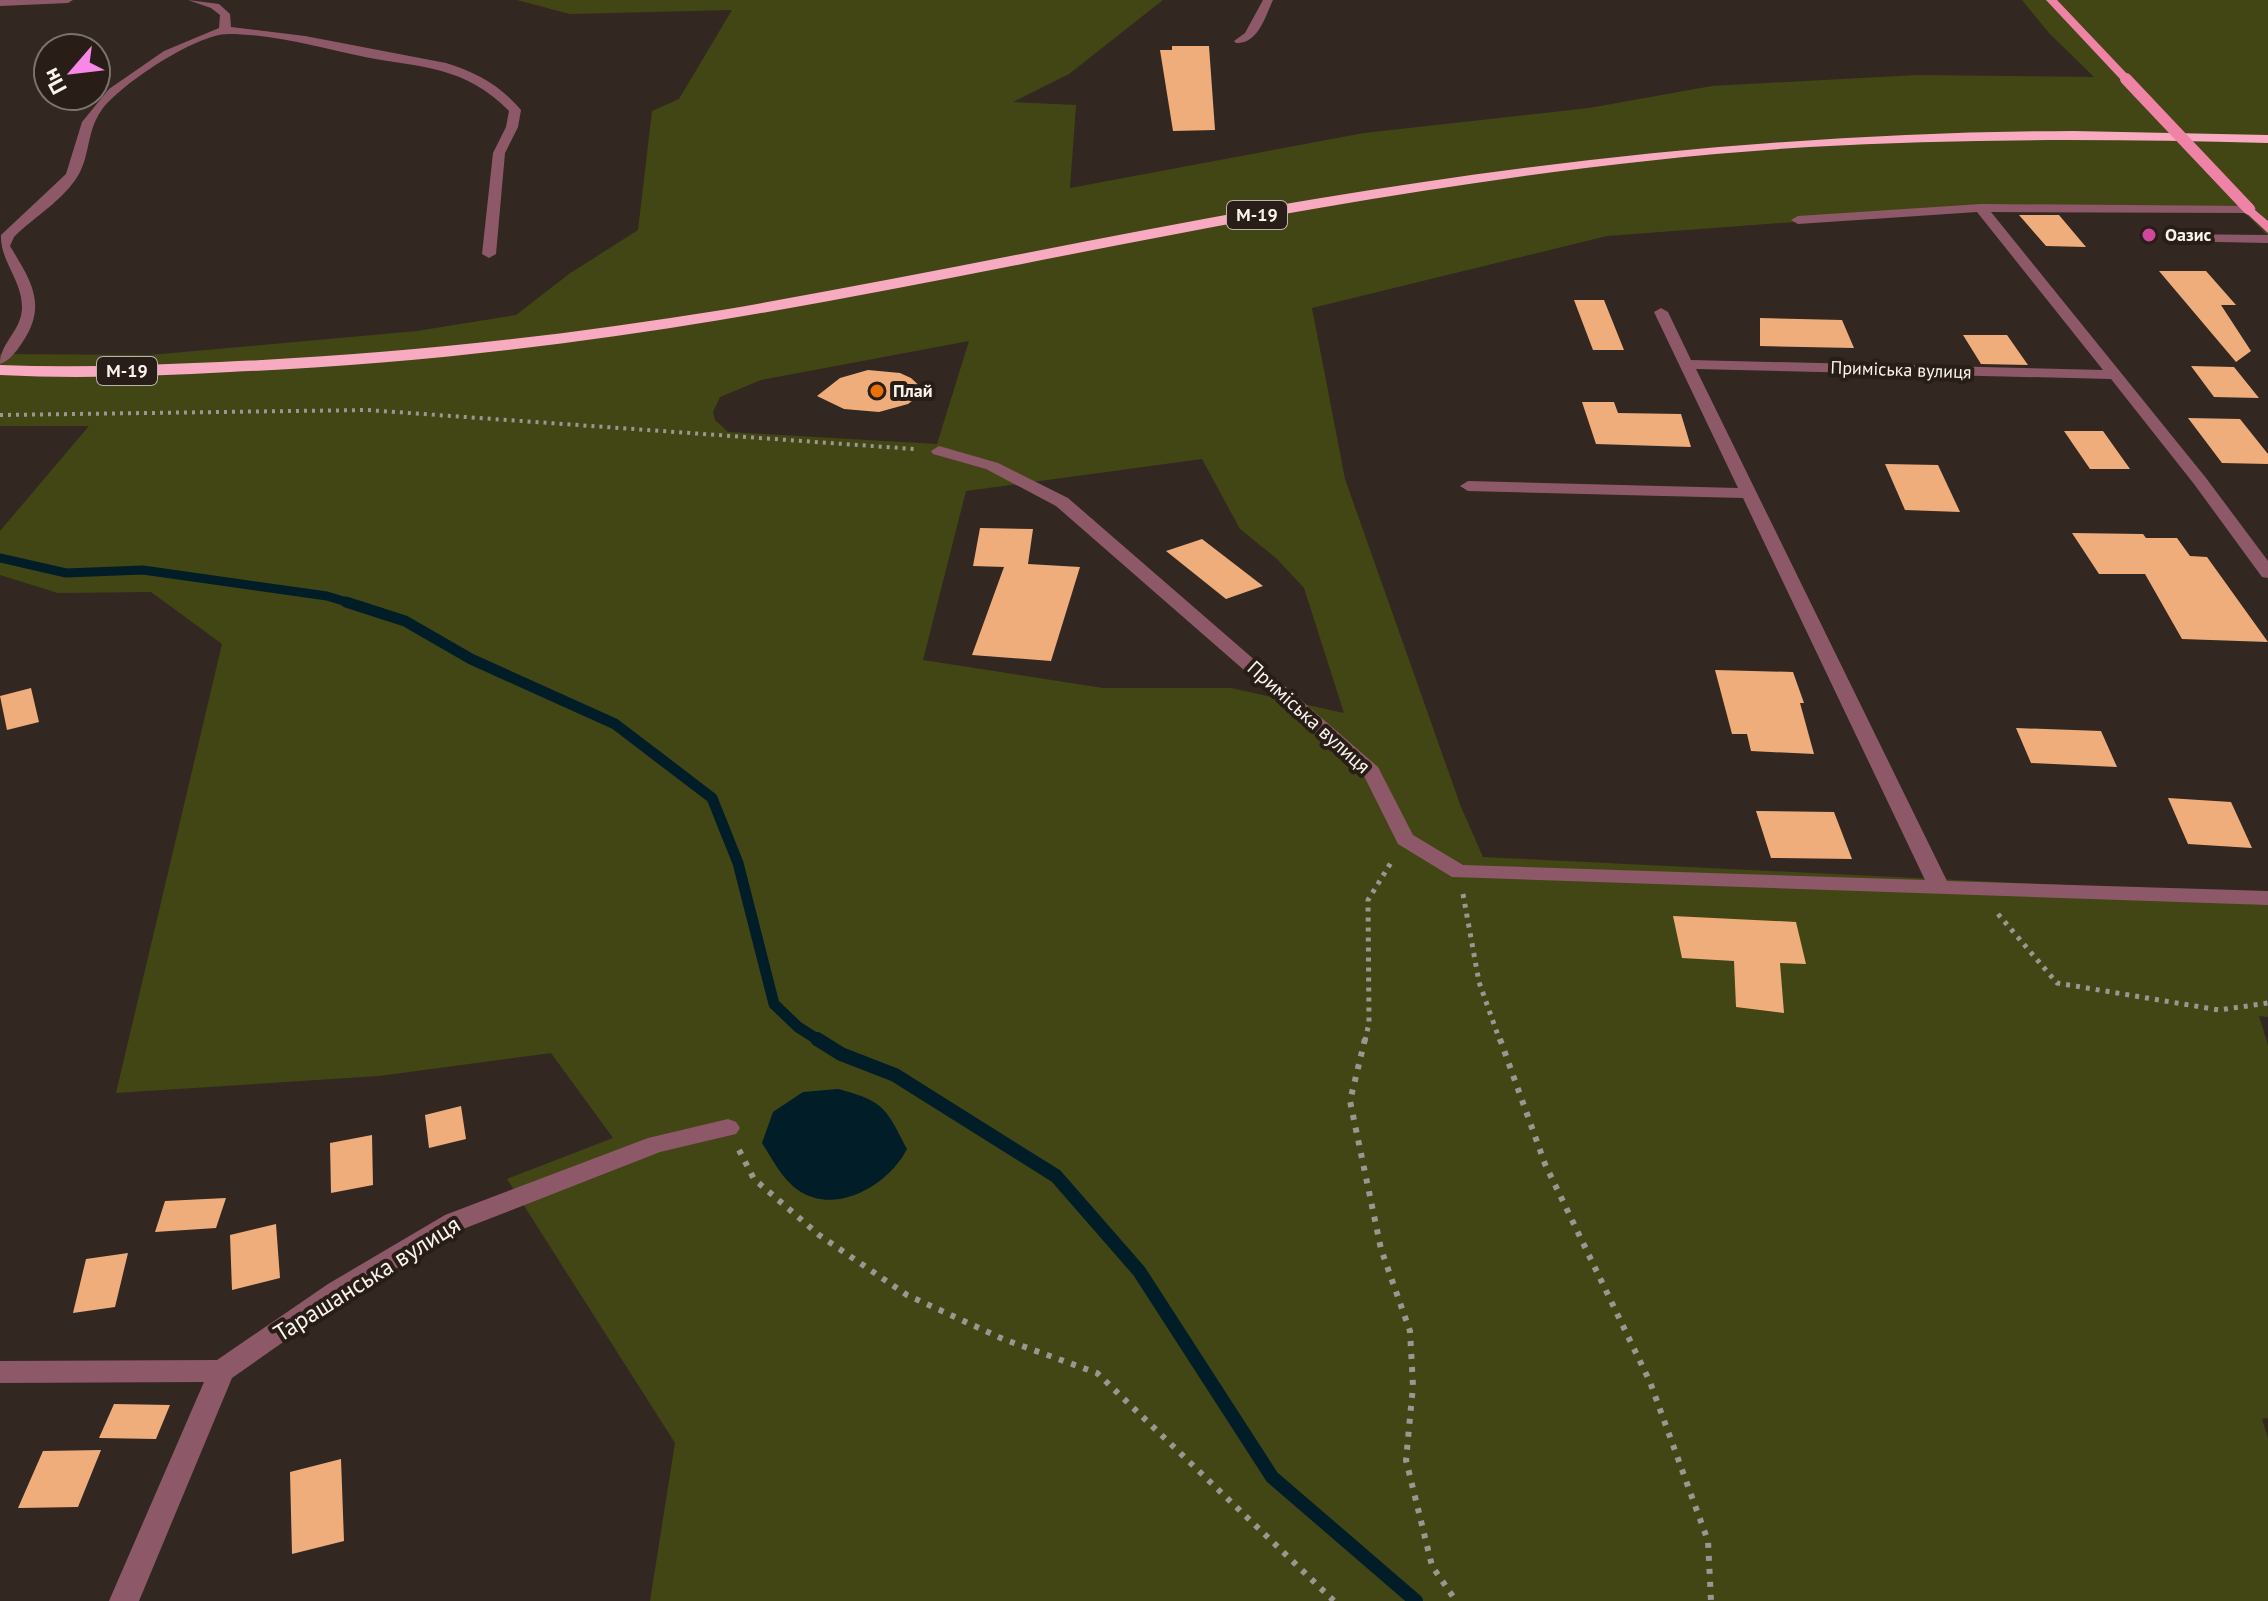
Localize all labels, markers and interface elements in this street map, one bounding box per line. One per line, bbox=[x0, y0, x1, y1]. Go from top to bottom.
north arrow bbox=[32, 32, 112, 112]
text: Пн bbox=[36, 63, 73, 99]
road number: М-19 bbox=[1227, 201, 1287, 229]
place label: Оазис bbox=[2165, 223, 2212, 246]
marker: Оазис bbox=[2140, 226, 2158, 244]
street label: Приміська вулиця bbox=[1830, 356, 1972, 383]
road number: М-19 bbox=[97, 357, 157, 385]
place label: Плай bbox=[893, 379, 933, 402]
marker: Плай bbox=[868, 382, 886, 400]
street label: Приміська вулиця bbox=[1242, 655, 1376, 779]
street label: Тарашанська вулиця bbox=[268, 1209, 466, 1349]

